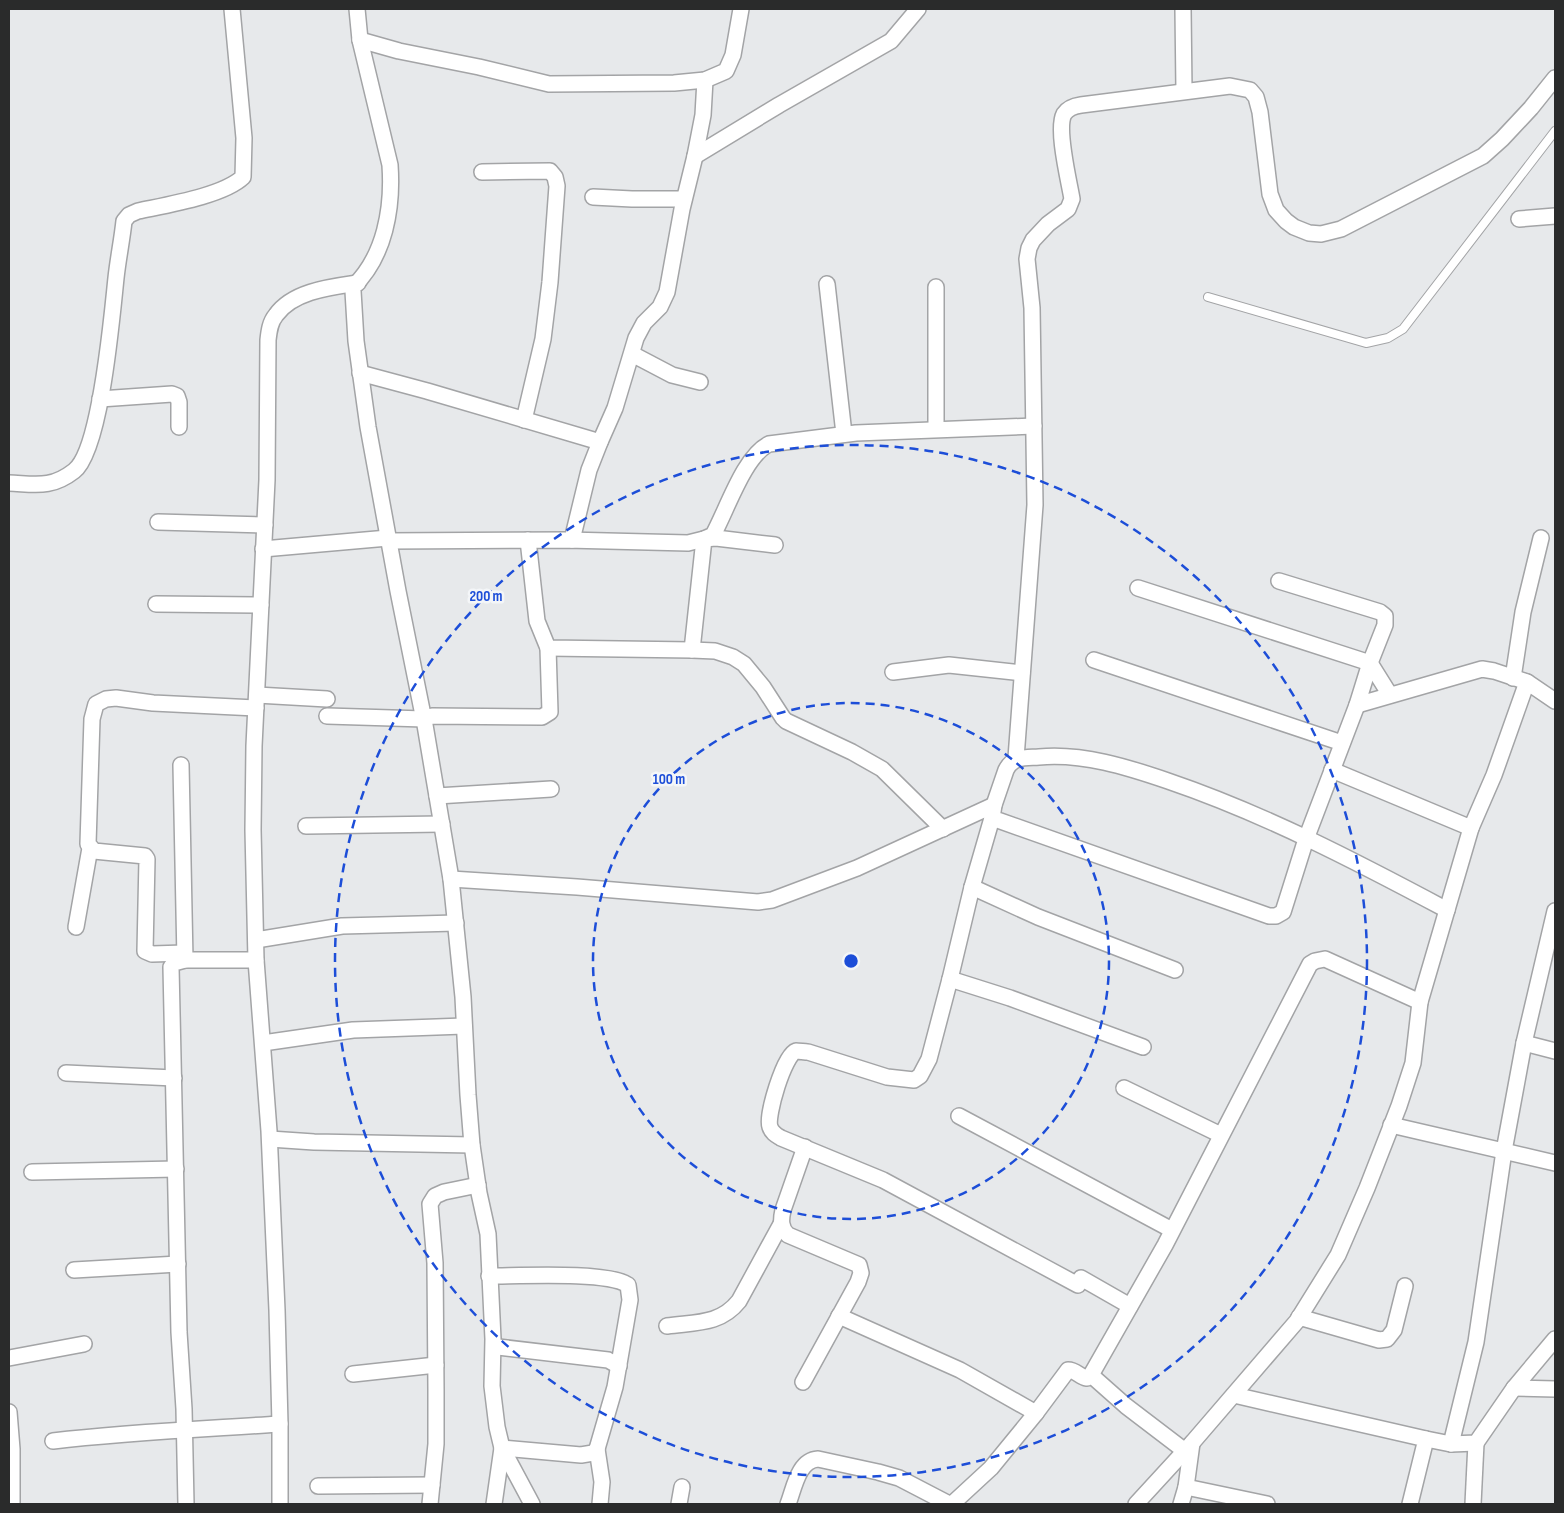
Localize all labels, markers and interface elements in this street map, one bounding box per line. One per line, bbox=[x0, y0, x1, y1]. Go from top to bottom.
text: 200 m bbox=[469, 587, 503, 606]
text: 100 m bbox=[653, 770, 685, 789]
centre of rings bbox=[842, 952, 860, 970]

